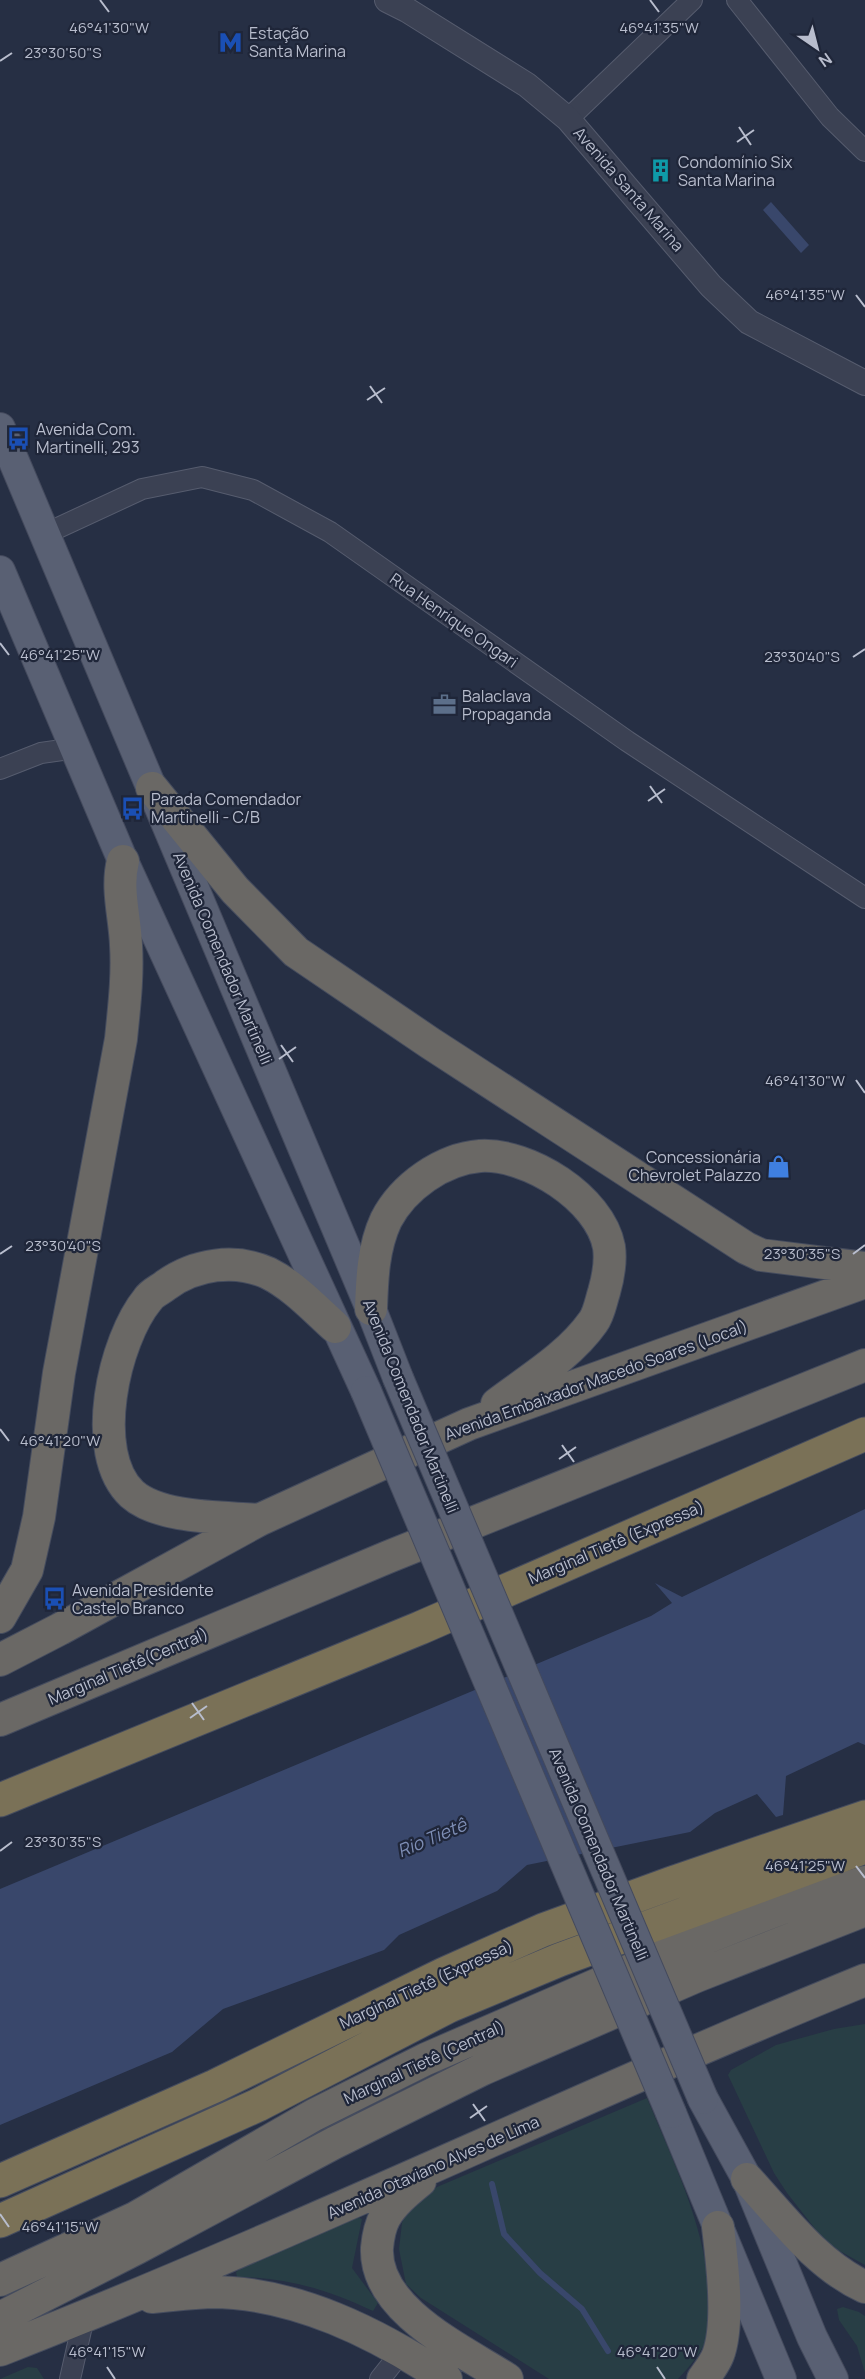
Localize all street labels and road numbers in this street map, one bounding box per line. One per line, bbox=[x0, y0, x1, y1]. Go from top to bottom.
street label: Avenida Santa Marina bbox=[569, 122, 689, 256]
street label: Rua Henrique Ongari bbox=[386, 568, 522, 672]
street label: Avenida Comendador Martinelli bbox=[168, 848, 278, 1068]
street label: Avenida Comendador Martinelli bbox=[358, 1296, 464, 1516]
street label: Avenida Embaixador Macedo Soares (Local) bbox=[441, 1315, 751, 1445]
street label: Marginal Tietê (Expressa) bbox=[525, 1495, 707, 1589]
street label: Marginal Tietê(Central) bbox=[45, 1622, 211, 1710]
street label: Avenida Comendador Martinelli bbox=[544, 1744, 654, 1964]
street label: Marginal Tietê (Expressa) bbox=[336, 1934, 516, 2034]
street label: Marginal Tietê (Central) bbox=[340, 2015, 508, 2109]
street label: Avenida Otaviano Alves de Lima bbox=[324, 2110, 542, 2224]

